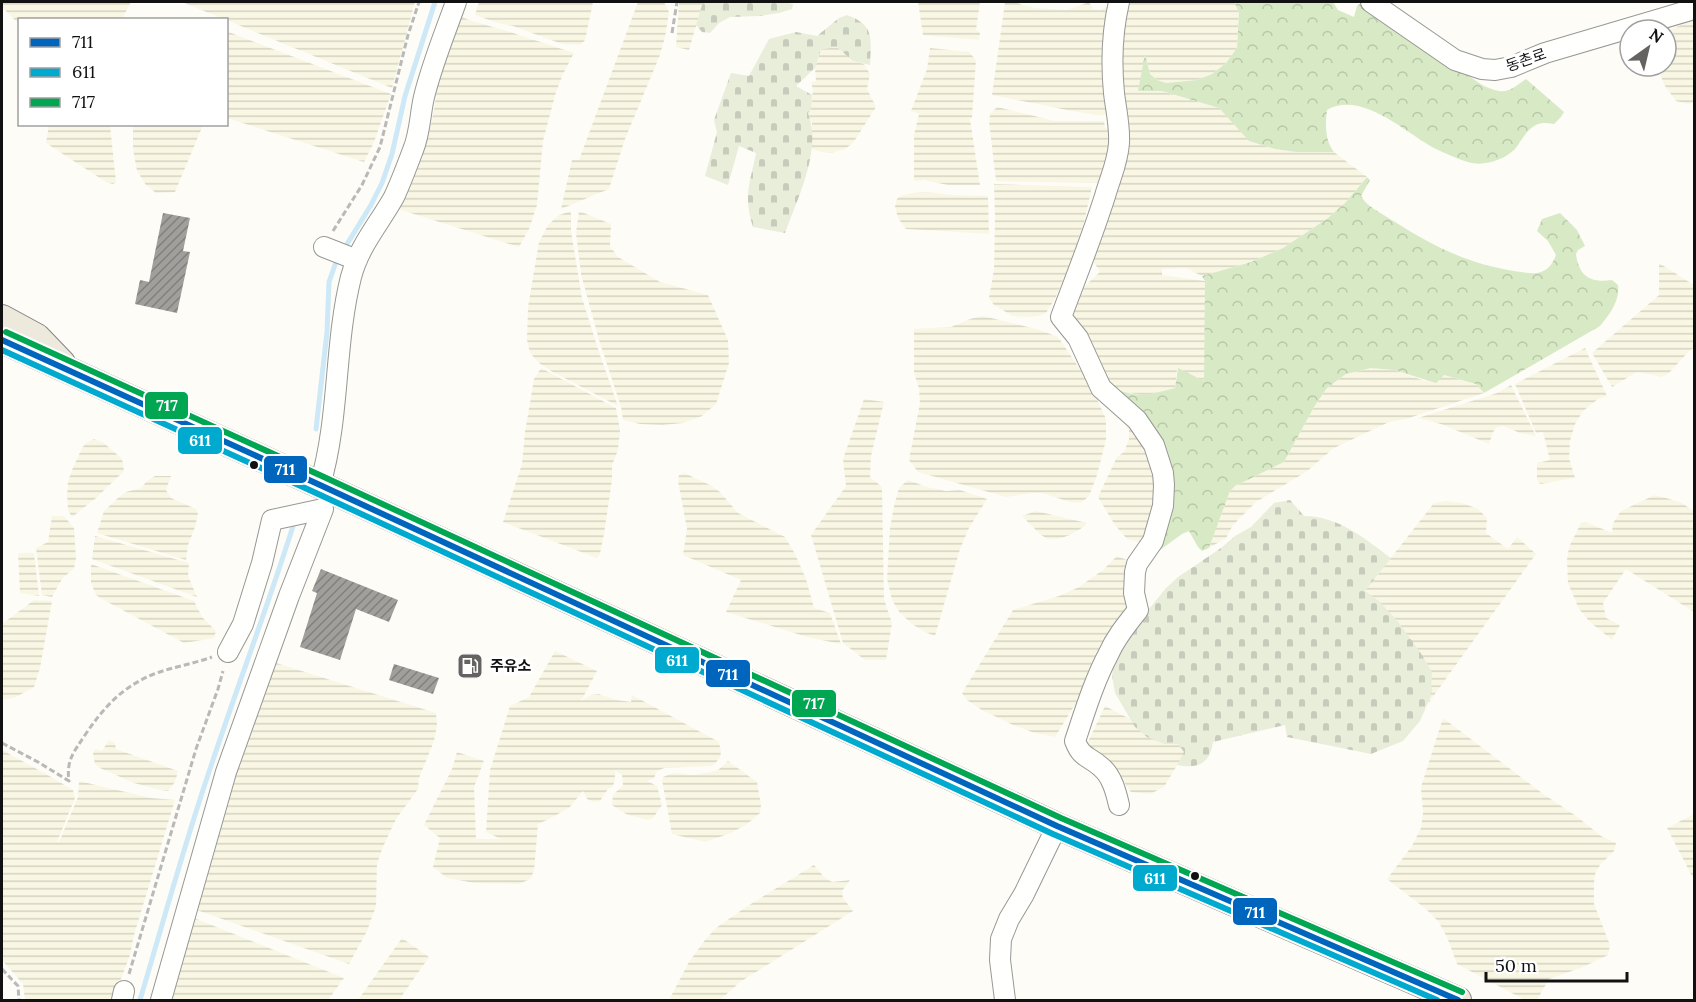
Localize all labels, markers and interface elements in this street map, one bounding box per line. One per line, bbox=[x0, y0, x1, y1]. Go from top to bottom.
legend bbox=[18, 18, 228, 126]
north arrow bbox=[1618, 18, 1678, 78]
text: N bbox=[1646, 24, 1667, 47]
text: 711 bbox=[72, 30, 93, 53]
street label: 동촌로 bbox=[1503, 44, 1549, 75]
text: 611 bbox=[72, 60, 96, 83]
text: 717 bbox=[72, 90, 95, 113]
line badge: 717 bbox=[144, 391, 189, 420]
text: 717 bbox=[156, 395, 178, 415]
line badge: 611 bbox=[177, 426, 223, 455]
text: 611 bbox=[189, 430, 211, 450]
line badge: 711 bbox=[263, 455, 308, 484]
unlabelled marker bbox=[248, 459, 260, 471]
text: 711 bbox=[275, 459, 295, 479]
line badge: 611 bbox=[654, 646, 700, 674]
text: 611 bbox=[666, 650, 688, 670]
fuel station icon: 주유소 bbox=[455, 651, 485, 681]
place label: 주유소 bbox=[490, 656, 532, 675]
line badge: 711 bbox=[705, 659, 751, 688]
text: 711 bbox=[718, 664, 738, 684]
line badge: 717 bbox=[791, 689, 837, 718]
text: 717 bbox=[803, 693, 825, 713]
line badge: 611 bbox=[1132, 864, 1178, 892]
text: 611 bbox=[1144, 868, 1166, 888]
unlabelled marker bbox=[1189, 870, 1201, 882]
line badge: 711 bbox=[1232, 897, 1278, 926]
text: 711 bbox=[1245, 902, 1265, 922]
scale bar bbox=[1486, 945, 1627, 983]
text: 50 m bbox=[1495, 954, 1537, 977]

